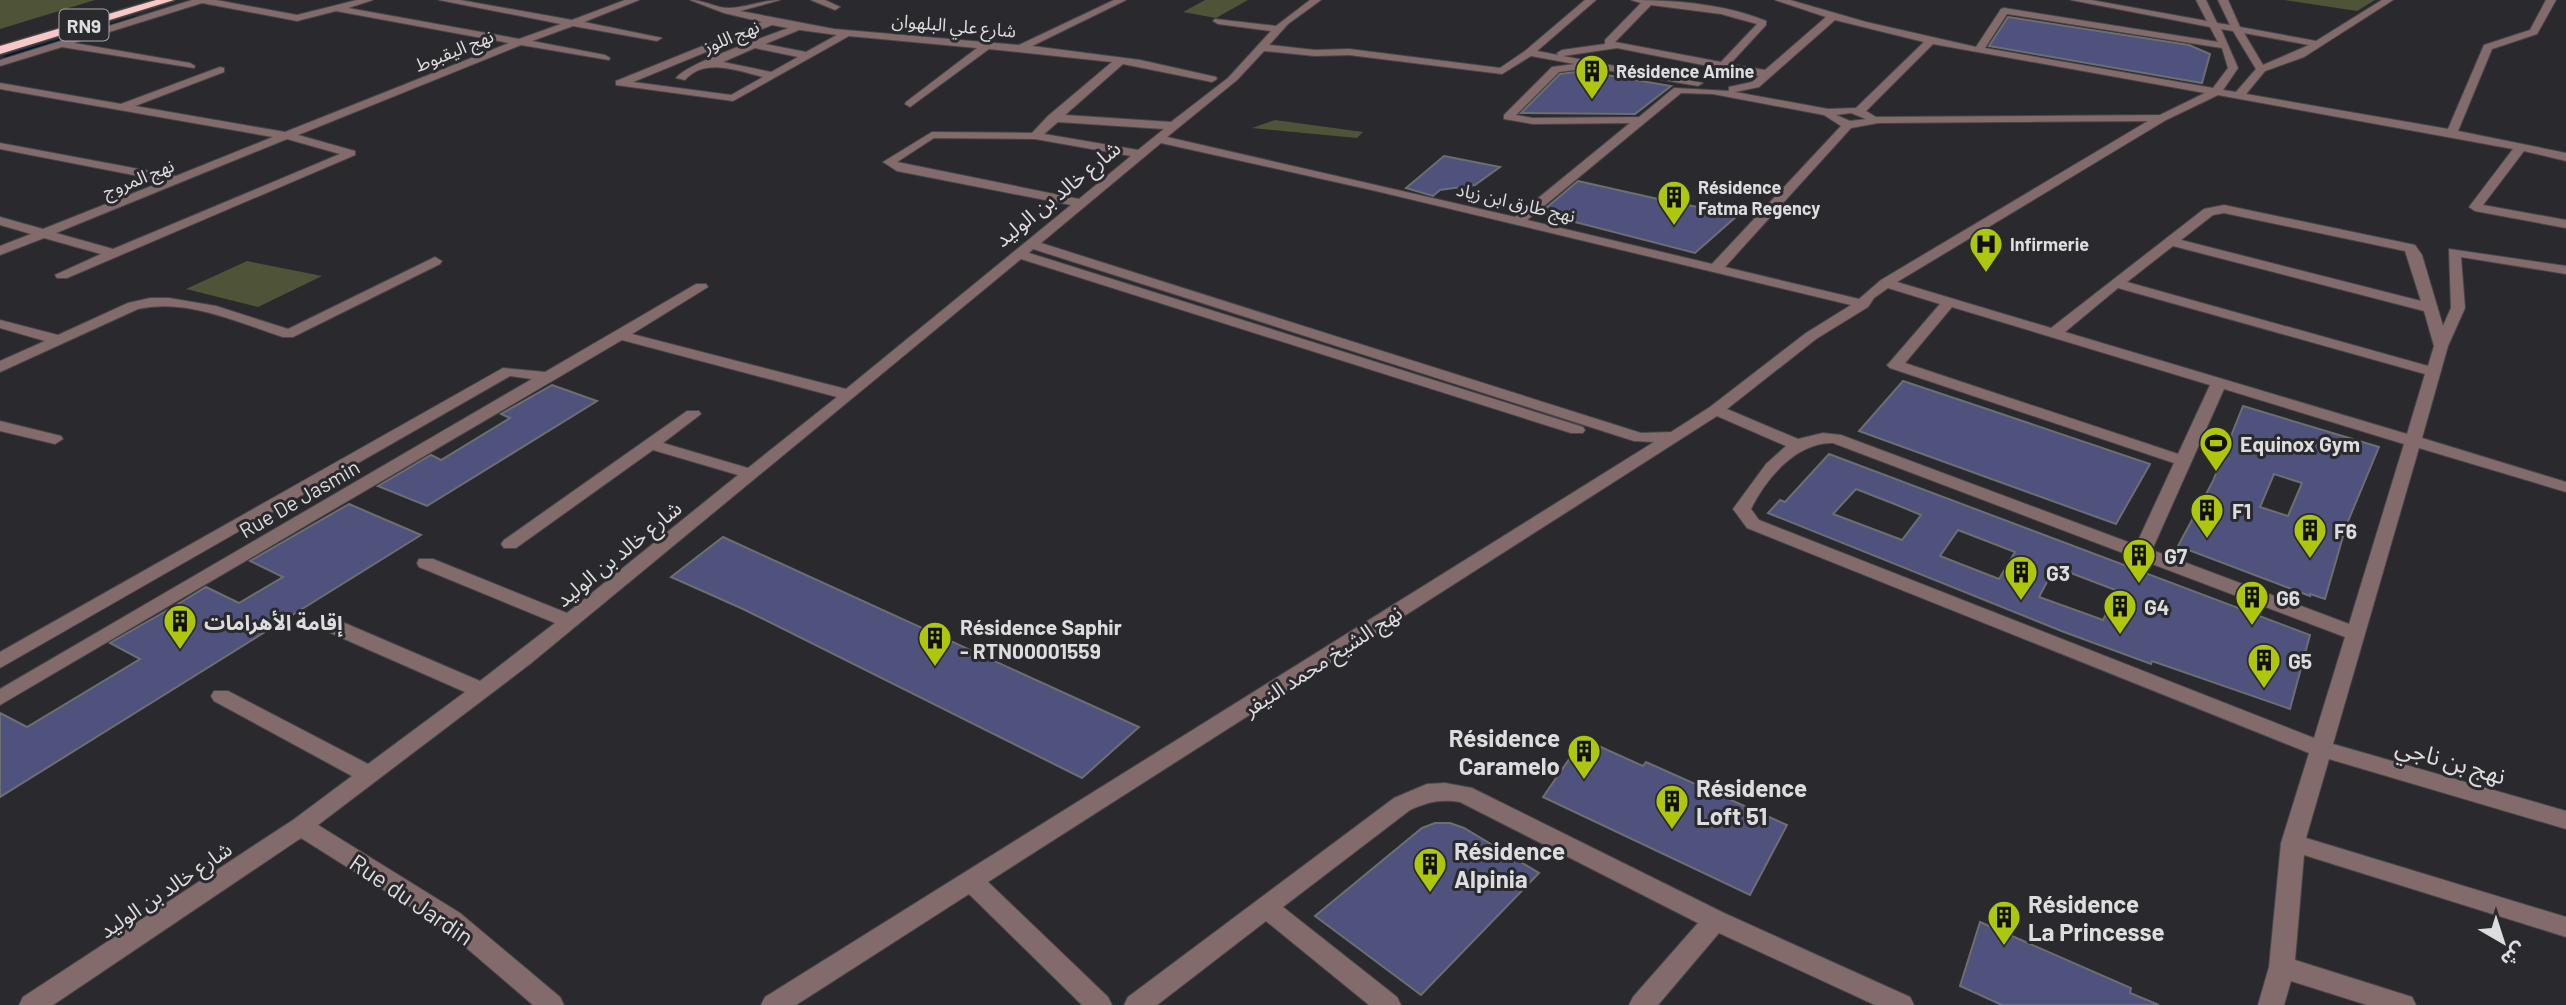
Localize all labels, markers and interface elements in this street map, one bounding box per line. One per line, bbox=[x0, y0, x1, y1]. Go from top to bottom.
street label: شارع علي البلهوان bbox=[891, 9, 1017, 45]
road number: RN9 bbox=[60, 10, 108, 41]
street label: نهج اللوز bbox=[699, 15, 763, 60]
street label: نهج اليقبوط bbox=[412, 24, 498, 78]
building icon: Résidence Amine bbox=[1573, 52, 1611, 101]
place label: Résidence Amine bbox=[1616, 60, 1755, 82]
street label: شارع خالد بن الوليد bbox=[989, 135, 1127, 254]
street label: نهج المروج bbox=[99, 154, 178, 205]
place label: Résidence Fatma Regency bbox=[1698, 176, 1820, 219]
street label: نهج طارق ابن زياد bbox=[1454, 178, 1578, 229]
building icon: Résidence Fatma Regency bbox=[1655, 178, 1693, 227]
hospital icon: Infirmerie bbox=[1967, 225, 2005, 274]
place label: Infirmerie bbox=[2010, 233, 2089, 255]
sports icon: Equinox Gym bbox=[2197, 424, 2235, 473]
place label: Equinox Gym bbox=[2240, 431, 2360, 456]
street label: Rue De Jasmin bbox=[234, 453, 364, 543]
building icon: F1 bbox=[2188, 491, 2226, 540]
street label: شارع خالد بن الوليد bbox=[550, 495, 688, 614]
place label: F1 bbox=[2232, 498, 2251, 523]
building icon: F6 bbox=[2291, 511, 2329, 560]
place label: F6 bbox=[2334, 518, 2357, 543]
building icon: G7 bbox=[2120, 536, 2158, 585]
place label: G7 bbox=[2164, 543, 2188, 568]
building icon: G3 bbox=[2002, 553, 2040, 602]
place label: G3 bbox=[2046, 560, 2070, 585]
building icon: G6 bbox=[2233, 578, 2271, 627]
place label: G6 bbox=[2276, 585, 2300, 610]
building icon: G4 bbox=[2101, 587, 2139, 636]
place label: G4 bbox=[2144, 594, 2170, 619]
street label: نهج الشيخ محمد النيفر bbox=[1237, 599, 1408, 725]
building icon: إقامة الأهرامات bbox=[161, 602, 199, 651]
place label: إقامة الأهرامات bbox=[204, 609, 343, 637]
place label: Résidence Saphir - RTN00001559 bbox=[960, 614, 1122, 663]
building icon: Résidence Saphir - RTN00001559 bbox=[916, 619, 954, 668]
building icon: G5 bbox=[2245, 641, 2283, 690]
place label: G5 bbox=[2288, 648, 2312, 673]
place label: Résidence Caramelo bbox=[1449, 723, 1560, 780]
street label: نهج بن ناجي bbox=[2391, 730, 2509, 795]
building icon: Résidence Caramelo bbox=[1565, 732, 1603, 781]
place label: Résidence Loft 51 bbox=[1696, 773, 1807, 830]
building icon: Résidence Loft 51 bbox=[1653, 782, 1691, 831]
street label: شارع خالد بن الوليد bbox=[94, 835, 238, 946]
place label: Résidence Alpinia bbox=[1454, 836, 1565, 893]
building icon: Résidence Alpinia bbox=[1411, 845, 1449, 894]
street label: Rue du Jardin bbox=[345, 847, 479, 951]
place label: Résidence La Princesse bbox=[2028, 889, 2165, 946]
building icon: Résidence La Princesse bbox=[1985, 898, 2023, 947]
north arrow bbox=[2468, 907, 2538, 977]
text: ش bbox=[2497, 938, 2531, 973]

